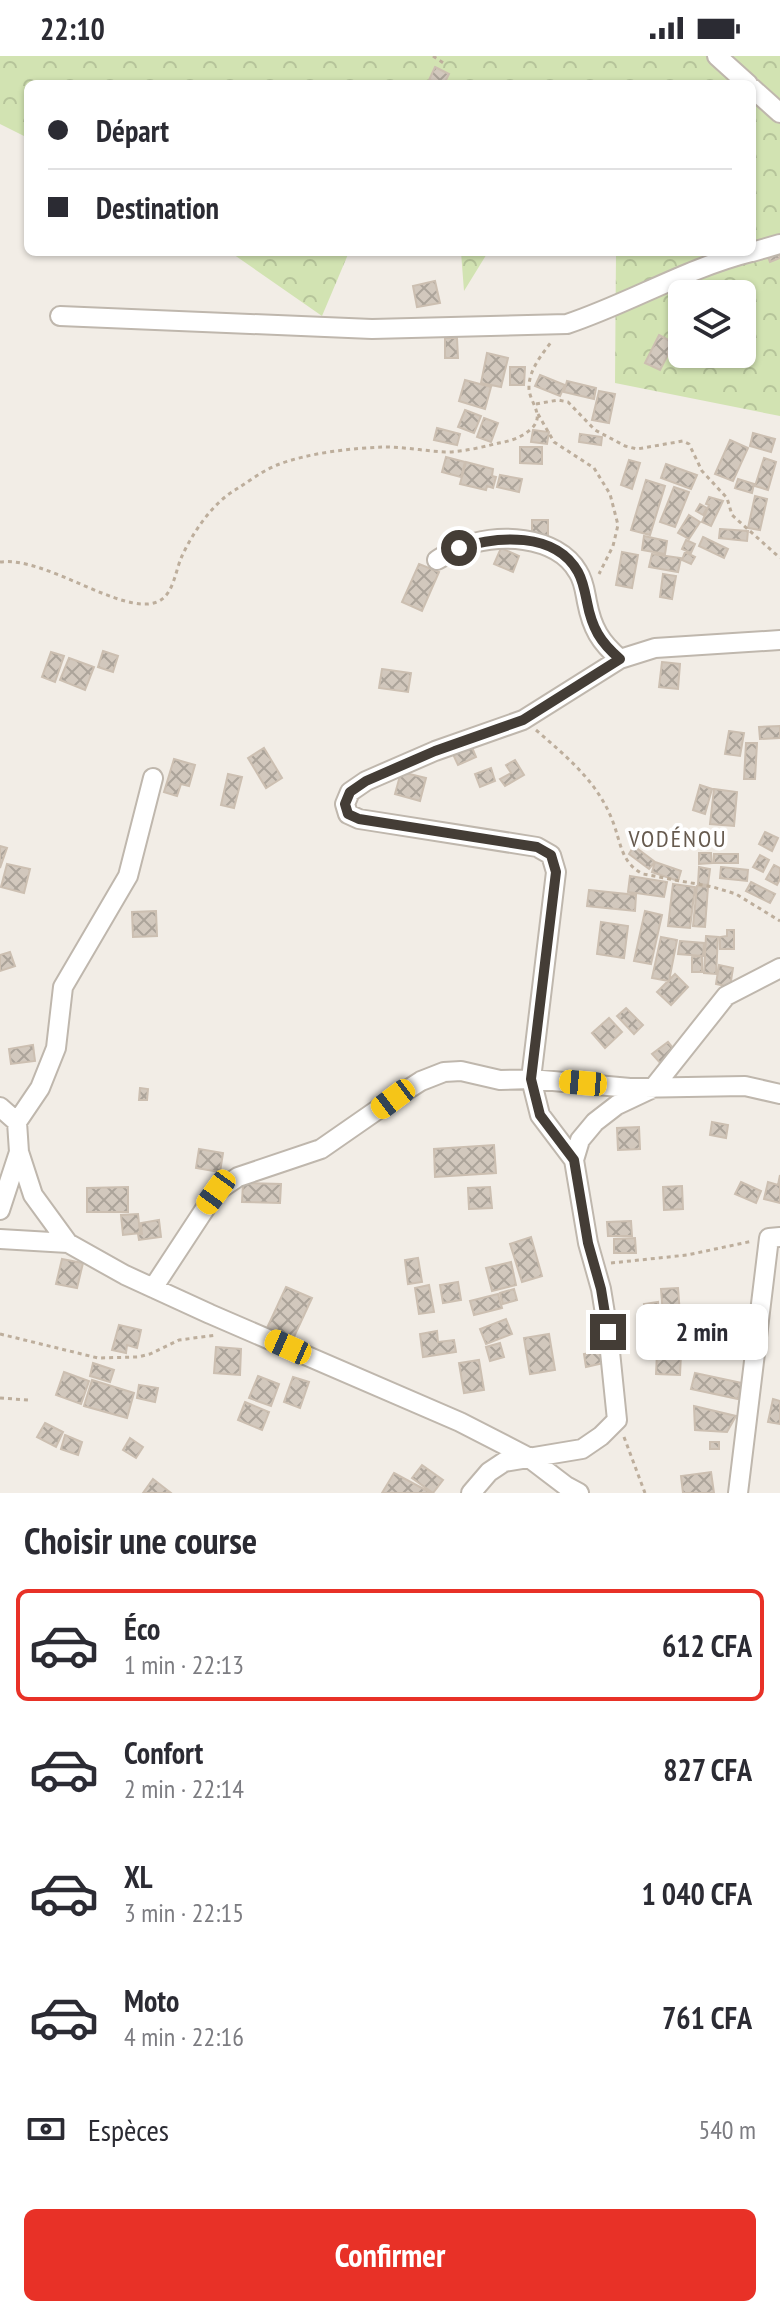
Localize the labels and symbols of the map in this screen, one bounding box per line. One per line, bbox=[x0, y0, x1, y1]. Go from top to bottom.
route start bbox=[441, 530, 477, 566]
district label: VODÉNOU bbox=[627, 823, 728, 854]
car bbox=[558, 1069, 608, 1097]
car bbox=[367, 1075, 419, 1123]
car bbox=[192, 1166, 240, 1218]
callout: 2 min bbox=[636, 1304, 768, 1360]
route end bbox=[590, 1314, 626, 1350]
car bbox=[261, 1326, 315, 1368]

